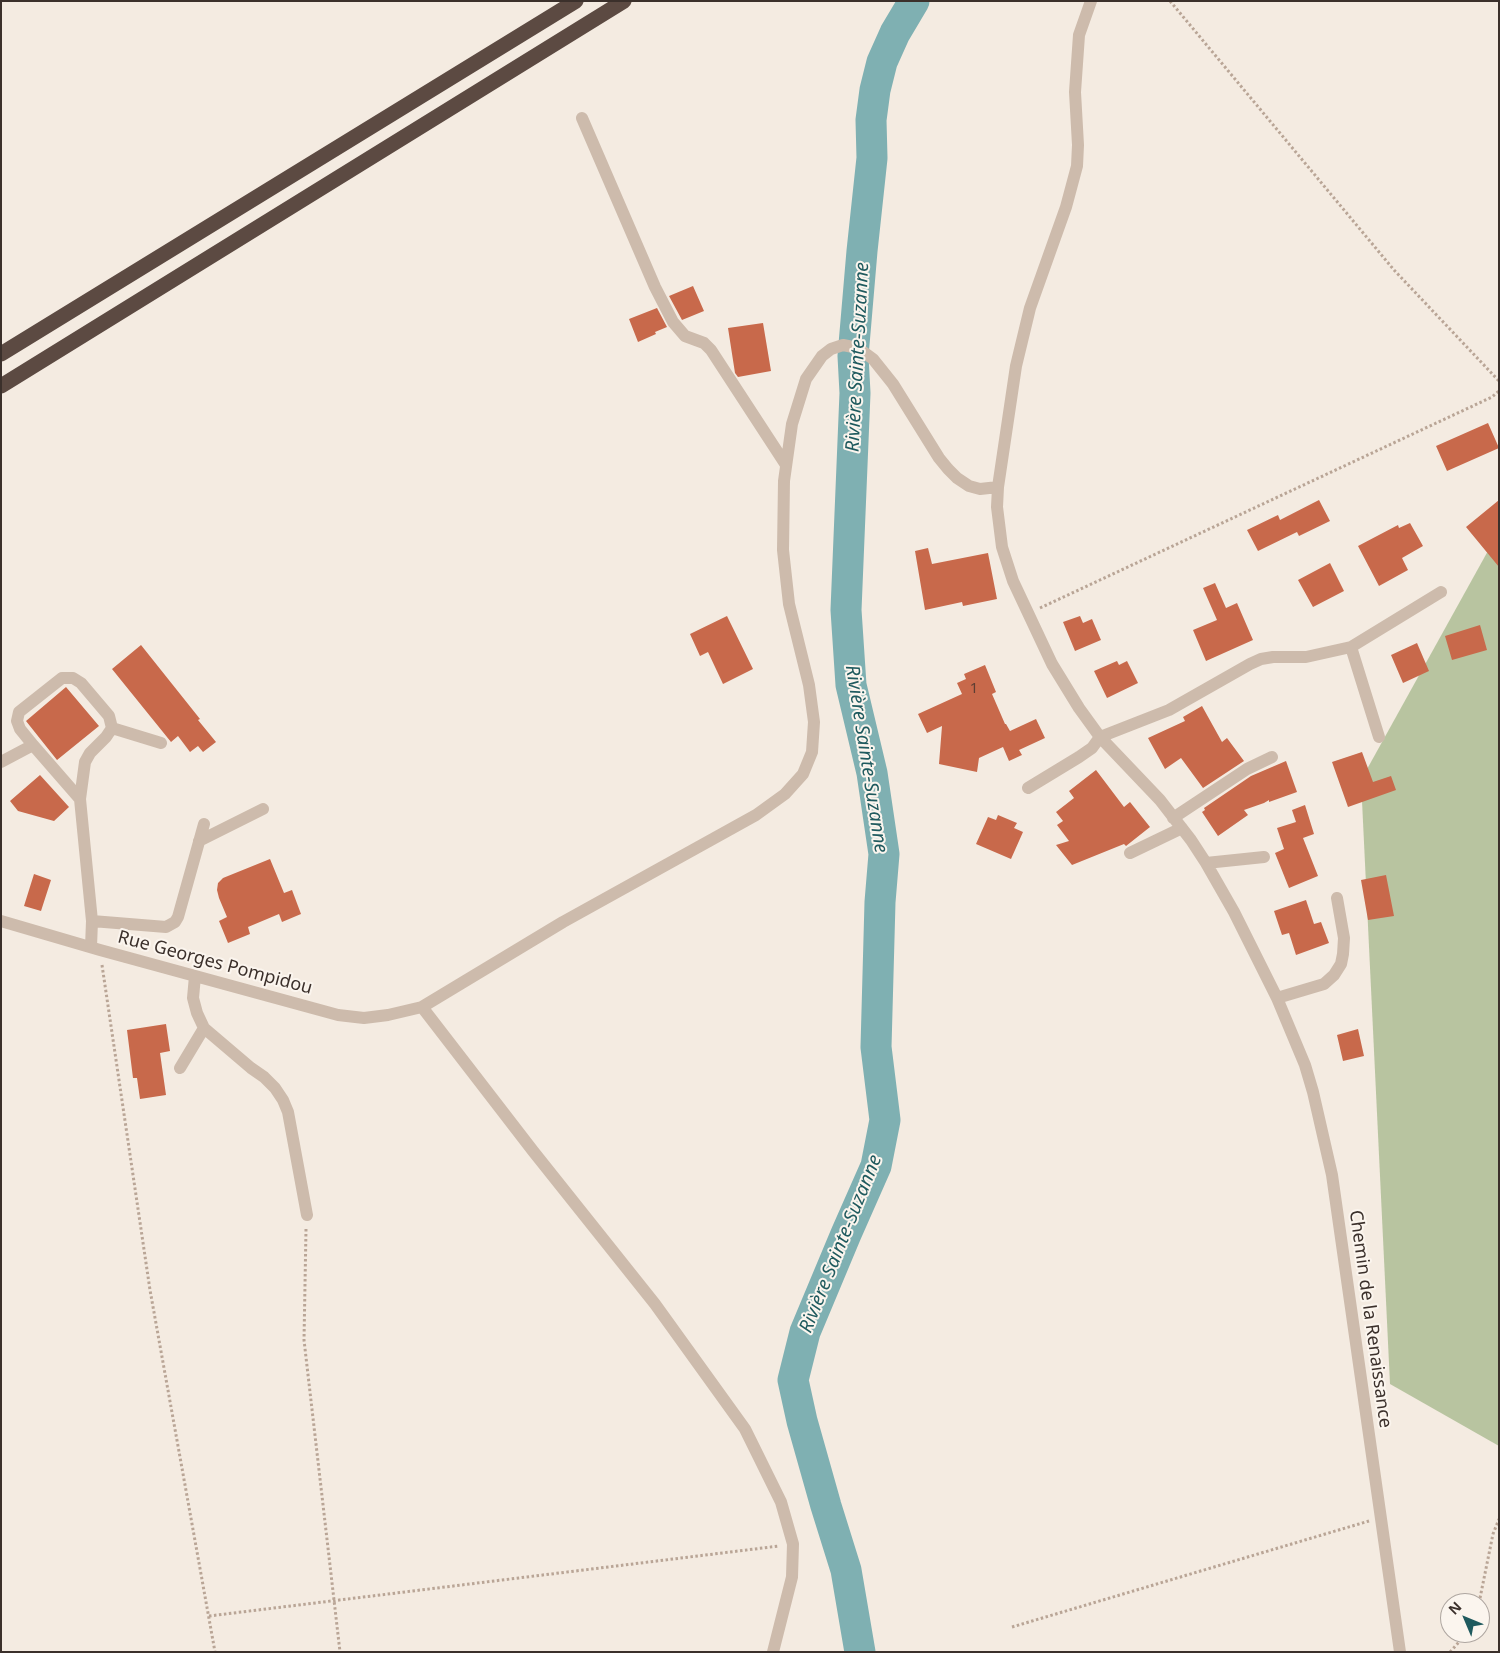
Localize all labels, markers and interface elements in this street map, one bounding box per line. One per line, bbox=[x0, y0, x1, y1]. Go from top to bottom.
water label: Rivière Sainte-Suzanne bbox=[842, 262, 874, 452]
water label: Rivière Sainte-Suzanne bbox=[840, 663, 892, 855]
house number: 1 bbox=[970, 680, 978, 698]
street label: Rue Georges Pompidou bbox=[115, 927, 315, 999]
water label: Rivière Sainte-Suzanne bbox=[795, 1152, 887, 1336]
street label: Chemin de la Renaissance bbox=[1344, 1209, 1396, 1429]
north arrow bbox=[1440, 1593, 1490, 1643]
text: N bbox=[1444, 1597, 1465, 1618]

